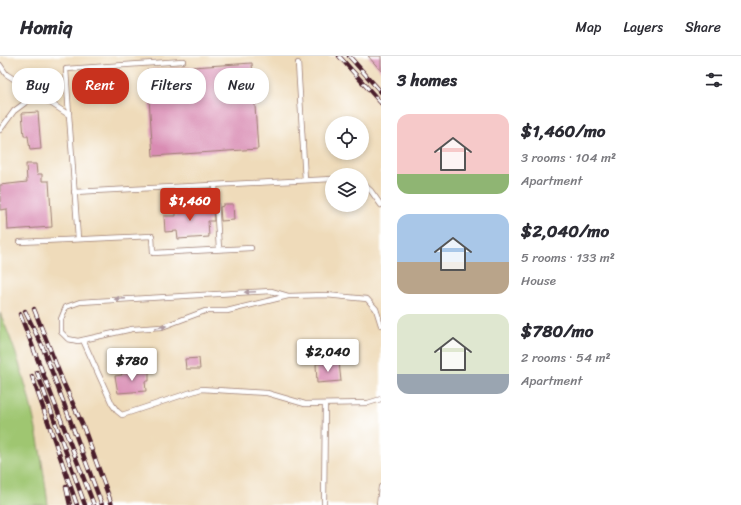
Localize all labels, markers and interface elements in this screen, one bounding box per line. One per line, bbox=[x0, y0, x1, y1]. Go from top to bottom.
text: Homiq bbox=[20, 11, 72, 44]
text: Map bbox=[576, 15, 601, 40]
text: Layers bbox=[623, 15, 663, 40]
text: Share bbox=[685, 15, 721, 40]
text: 3 homes bbox=[397, 65, 457, 95]
chip: Buy bbox=[12, 68, 64, 104]
chip: Rent bbox=[72, 68, 129, 104]
chip: Filters bbox=[137, 68, 206, 104]
chip: New bbox=[214, 68, 269, 104]
icon: filters bbox=[703, 69, 725, 91]
map controls bbox=[325, 116, 369, 212]
button: locate bbox=[325, 116, 369, 160]
text: $1,460/mo bbox=[521, 116, 605, 146]
icon: home bbox=[429, 130, 477, 178]
text: 3 rooms · 104 m² bbox=[521, 146, 616, 169]
button: layers bbox=[325, 168, 369, 212]
text: Apartment bbox=[521, 169, 582, 192]
pin: $1,460 bbox=[157, 188, 223, 222]
text: $1,460 bbox=[169, 189, 211, 212]
text: $2,040/mo bbox=[521, 216, 609, 246]
icon: home bbox=[429, 230, 477, 278]
text: 5 rooms · 133 m² bbox=[521, 246, 615, 269]
text: House bbox=[521, 269, 556, 292]
one-way arrow bbox=[244, 289, 256, 296]
one-way arrow bbox=[114, 296, 126, 303]
text: $780/mo bbox=[521, 316, 593, 346]
one-way arrow bbox=[155, 323, 167, 329]
icon: home bbox=[429, 330, 477, 378]
pin: $2,040 bbox=[295, 339, 361, 373]
text: $2,040 bbox=[306, 340, 350, 363]
text: 2 rooms · 54 m² bbox=[521, 346, 611, 369]
pin: $780 bbox=[108, 348, 156, 382]
text: $780 bbox=[116, 349, 148, 372]
text: Apartment bbox=[521, 369, 582, 392]

